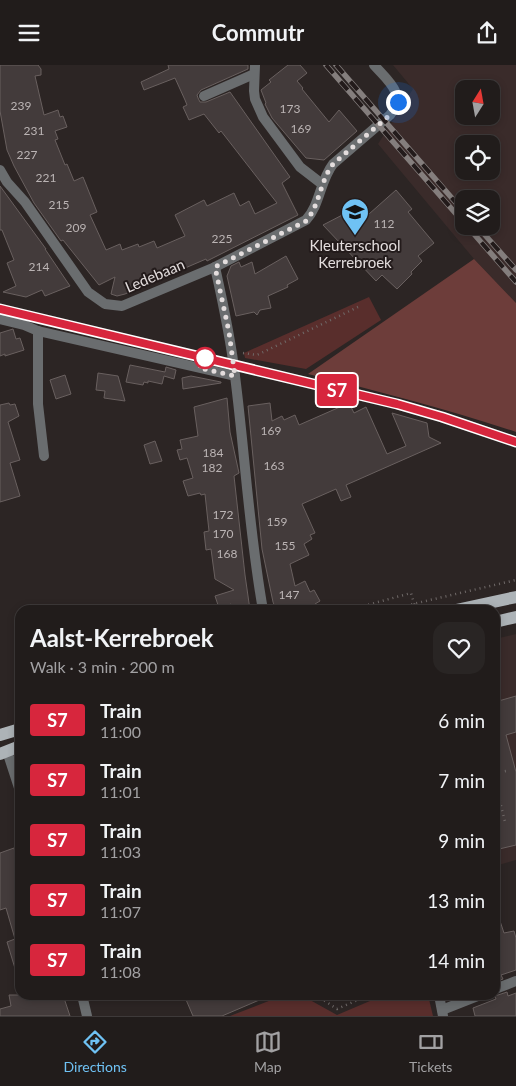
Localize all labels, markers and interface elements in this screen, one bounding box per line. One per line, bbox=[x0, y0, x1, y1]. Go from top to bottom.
icon: menu bbox=[15, 19, 43, 47]
text: Commutr bbox=[212, 19, 304, 46]
icon: share bbox=[473, 19, 501, 47]
north arrow bbox=[455, 80, 500, 125]
map controls bbox=[455, 80, 500, 235]
your location bbox=[386, 90, 411, 115]
house number: 239 bbox=[11, 98, 31, 113]
house number: 173 bbox=[280, 101, 300, 116]
house number: 169 bbox=[291, 121, 311, 136]
house number: 231 bbox=[24, 123, 44, 138]
button: locate bbox=[455, 135, 500, 180]
house number: 227 bbox=[17, 147, 37, 162]
house number: 221 bbox=[36, 170, 56, 185]
button: layers bbox=[455, 190, 500, 235]
house number: 215 bbox=[49, 197, 69, 212]
school or university icon: Kleuterschool Kerrebroek bbox=[340, 197, 370, 236]
house number: 112 bbox=[374, 216, 394, 231]
house number: 209 bbox=[66, 220, 86, 235]
house number: 225 bbox=[212, 231, 232, 246]
place label: Kleuterschool Kerrebroek bbox=[309, 236, 401, 271]
street label: Ledebaan bbox=[122, 254, 187, 296]
house number: 214 bbox=[29, 259, 49, 274]
unlabelled marker bbox=[194, 347, 216, 369]
line badge: S7 bbox=[314, 374, 360, 406]
text: S7 bbox=[327, 379, 347, 401]
house number: 169 bbox=[261, 423, 281, 438]
house number: 184 bbox=[203, 445, 223, 460]
house number: 163 bbox=[264, 458, 284, 473]
house number: 182 bbox=[202, 460, 222, 475]
house number: 172 bbox=[213, 507, 233, 522]
house number: 159 bbox=[267, 514, 287, 529]
house number: 170 bbox=[213, 526, 233, 541]
house number: 155 bbox=[275, 538, 295, 553]
house number: 168 bbox=[217, 546, 237, 561]
house number: 147 bbox=[279, 587, 299, 602]
button: heart bbox=[433, 622, 485, 674]
text: Aalst-Kerrebroek bbox=[30, 623, 214, 652]
text: Walk · 3 min · 200 m bbox=[30, 657, 175, 676]
text: Train bbox=[100, 699, 142, 722]
text: S7 bbox=[47, 709, 68, 731]
text: 6 min bbox=[438, 709, 485, 732]
text: 11:00 bbox=[100, 722, 141, 741]
text: Train bbox=[100, 759, 142, 782]
text: S7 bbox=[47, 769, 68, 791]
text: 7 min bbox=[438, 769, 485, 792]
text: 11:01 bbox=[100, 782, 141, 801]
text: Train bbox=[100, 819, 142, 842]
text: S7 bbox=[47, 829, 68, 851]
text: 9 min bbox=[438, 829, 485, 852]
text: 11:03 bbox=[100, 842, 141, 861]
text: Train bbox=[100, 879, 142, 902]
text: S7 bbox=[47, 889, 68, 911]
text: 13 min bbox=[427, 889, 485, 912]
text: 11:07 bbox=[100, 902, 141, 921]
text: Train bbox=[100, 939, 142, 962]
text: S7 bbox=[47, 949, 68, 971]
text: 14 min bbox=[427, 949, 485, 972]
text: 11:08 bbox=[100, 962, 141, 981]
tab: Directions bbox=[64, 1028, 127, 1075]
tab: Map bbox=[254, 1028, 282, 1075]
tab: Tickets bbox=[409, 1028, 452, 1075]

